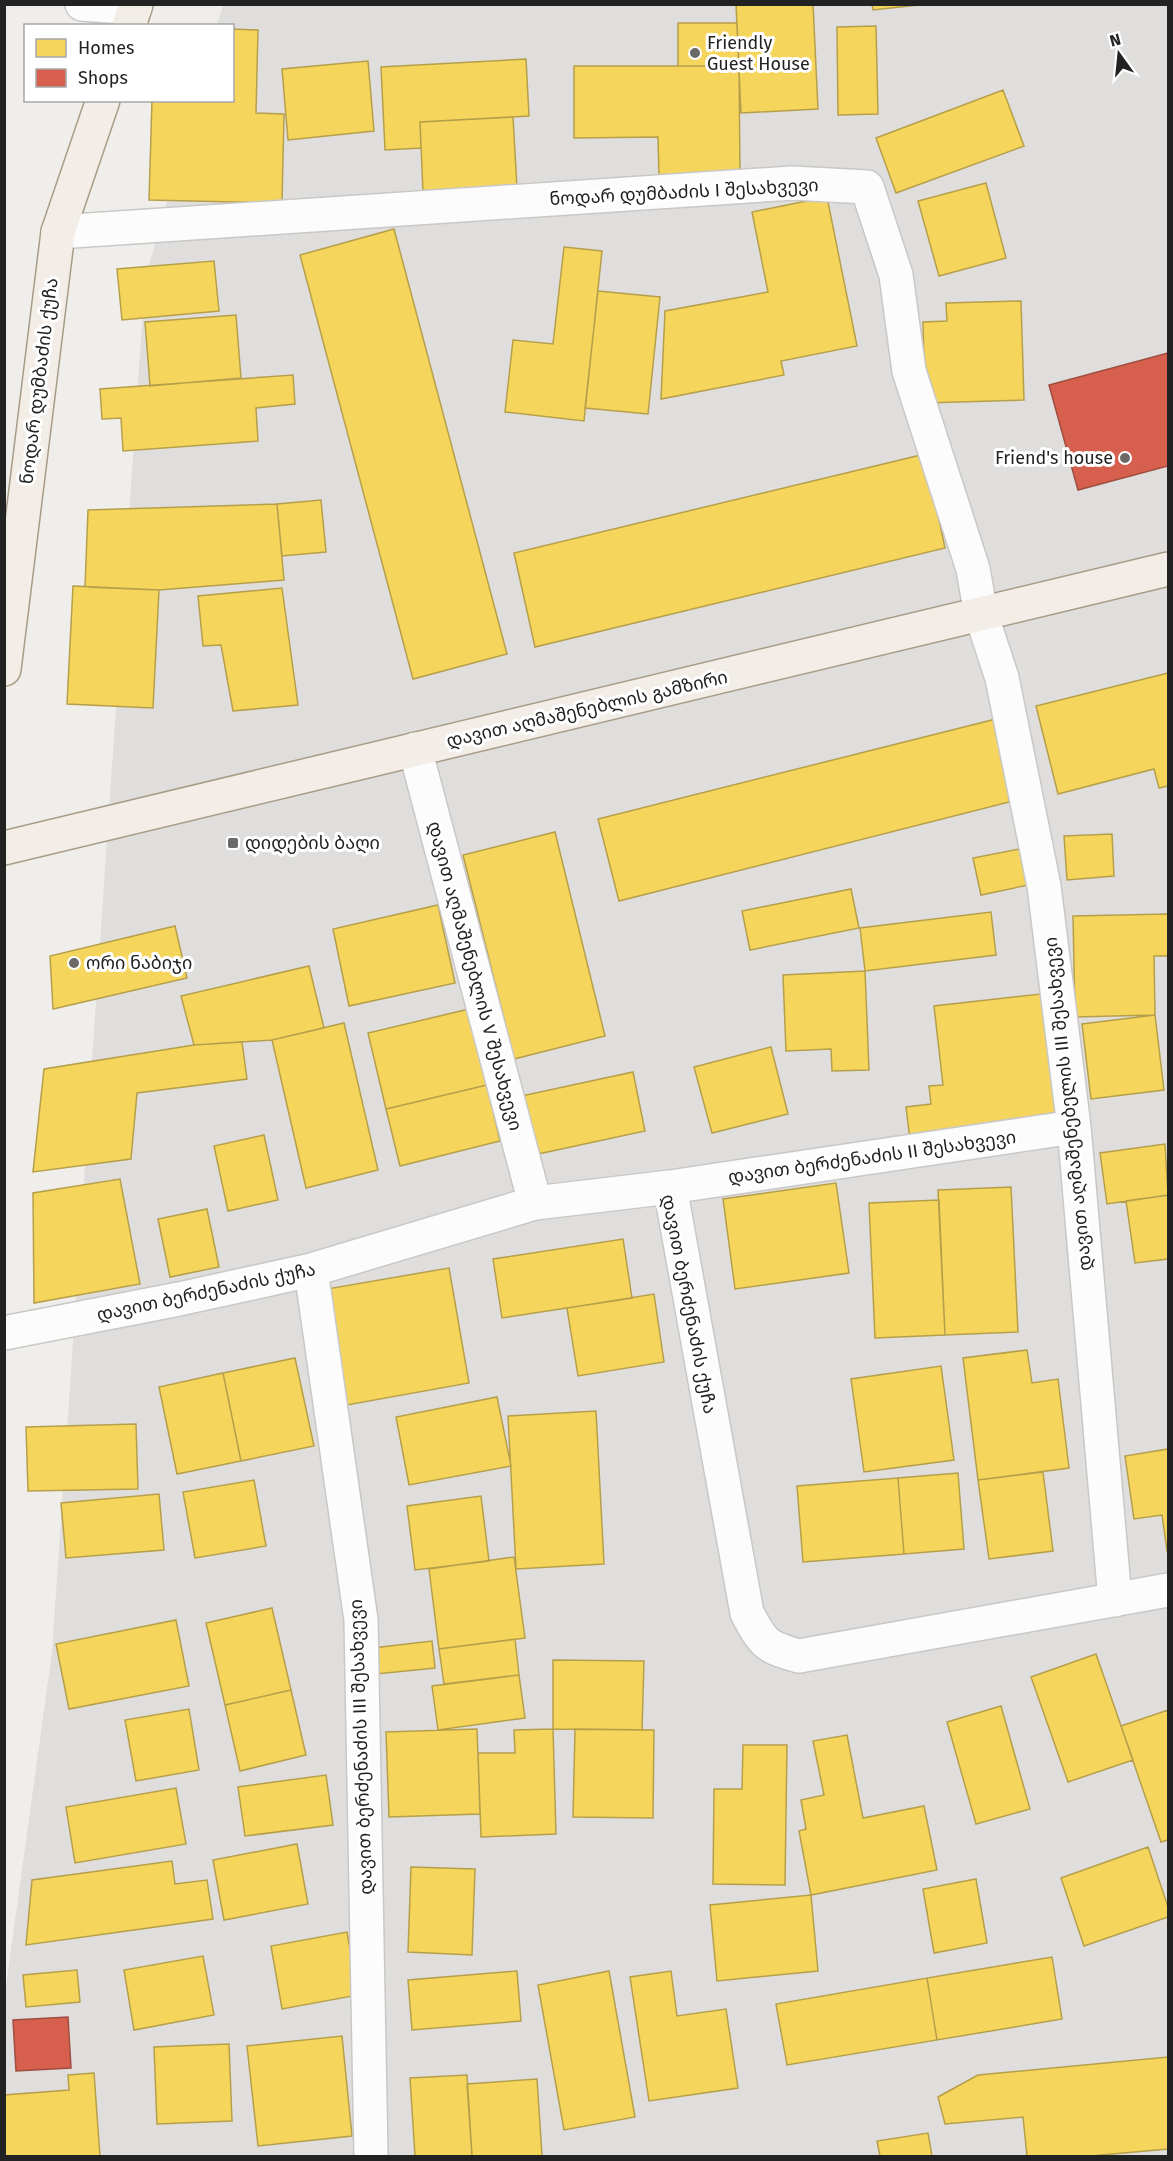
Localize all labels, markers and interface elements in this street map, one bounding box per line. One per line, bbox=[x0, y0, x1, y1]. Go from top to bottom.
legend bbox=[24, 24, 234, 102]
north arrow bbox=[1089, 24, 1149, 84]
text: N bbox=[1108, 29, 1123, 51]
place label: Friendly Guest House bbox=[707, 32, 810, 75]
text: Homes bbox=[78, 37, 134, 59]
marker: Friendly Guest House bbox=[688, 46, 702, 60]
text: Shops bbox=[78, 67, 128, 89]
street label: ნოდარ დუმბაძის I შესახვევი bbox=[549, 174, 819, 210]
street label: ნოდარ დუმბაძის ქუჩა bbox=[15, 277, 63, 485]
place label: Friend's house bbox=[995, 447, 1113, 469]
marker: Friend's house bbox=[1118, 451, 1132, 465]
street label: დავით აღმაშენებლის გამზირი bbox=[444, 666, 730, 752]
street label: დავით აღმაშენებლის V შესახვევი bbox=[423, 819, 527, 1133]
place label: დიდების ბაღი bbox=[245, 832, 380, 854]
marker: დიდების ბაღი bbox=[226, 836, 240, 850]
street label: დავით აღმაშენებელის III შესახვევი bbox=[1040, 936, 1096, 1272]
place label: ორი ნაბიჯი bbox=[86, 952, 192, 974]
marker: ორი ნაბიჯი bbox=[67, 956, 81, 970]
street label: დავით ბერძენაძის II შესახვევი bbox=[727, 1126, 1017, 1188]
street label: დავით ბერძენაძის ქუჩა bbox=[657, 1192, 721, 1416]
street label: დავით ბერძენაძის ქუჩა bbox=[95, 1258, 317, 1326]
street label: დავით ბერძენაძის III შესახვევი bbox=[345, 1599, 377, 1895]

